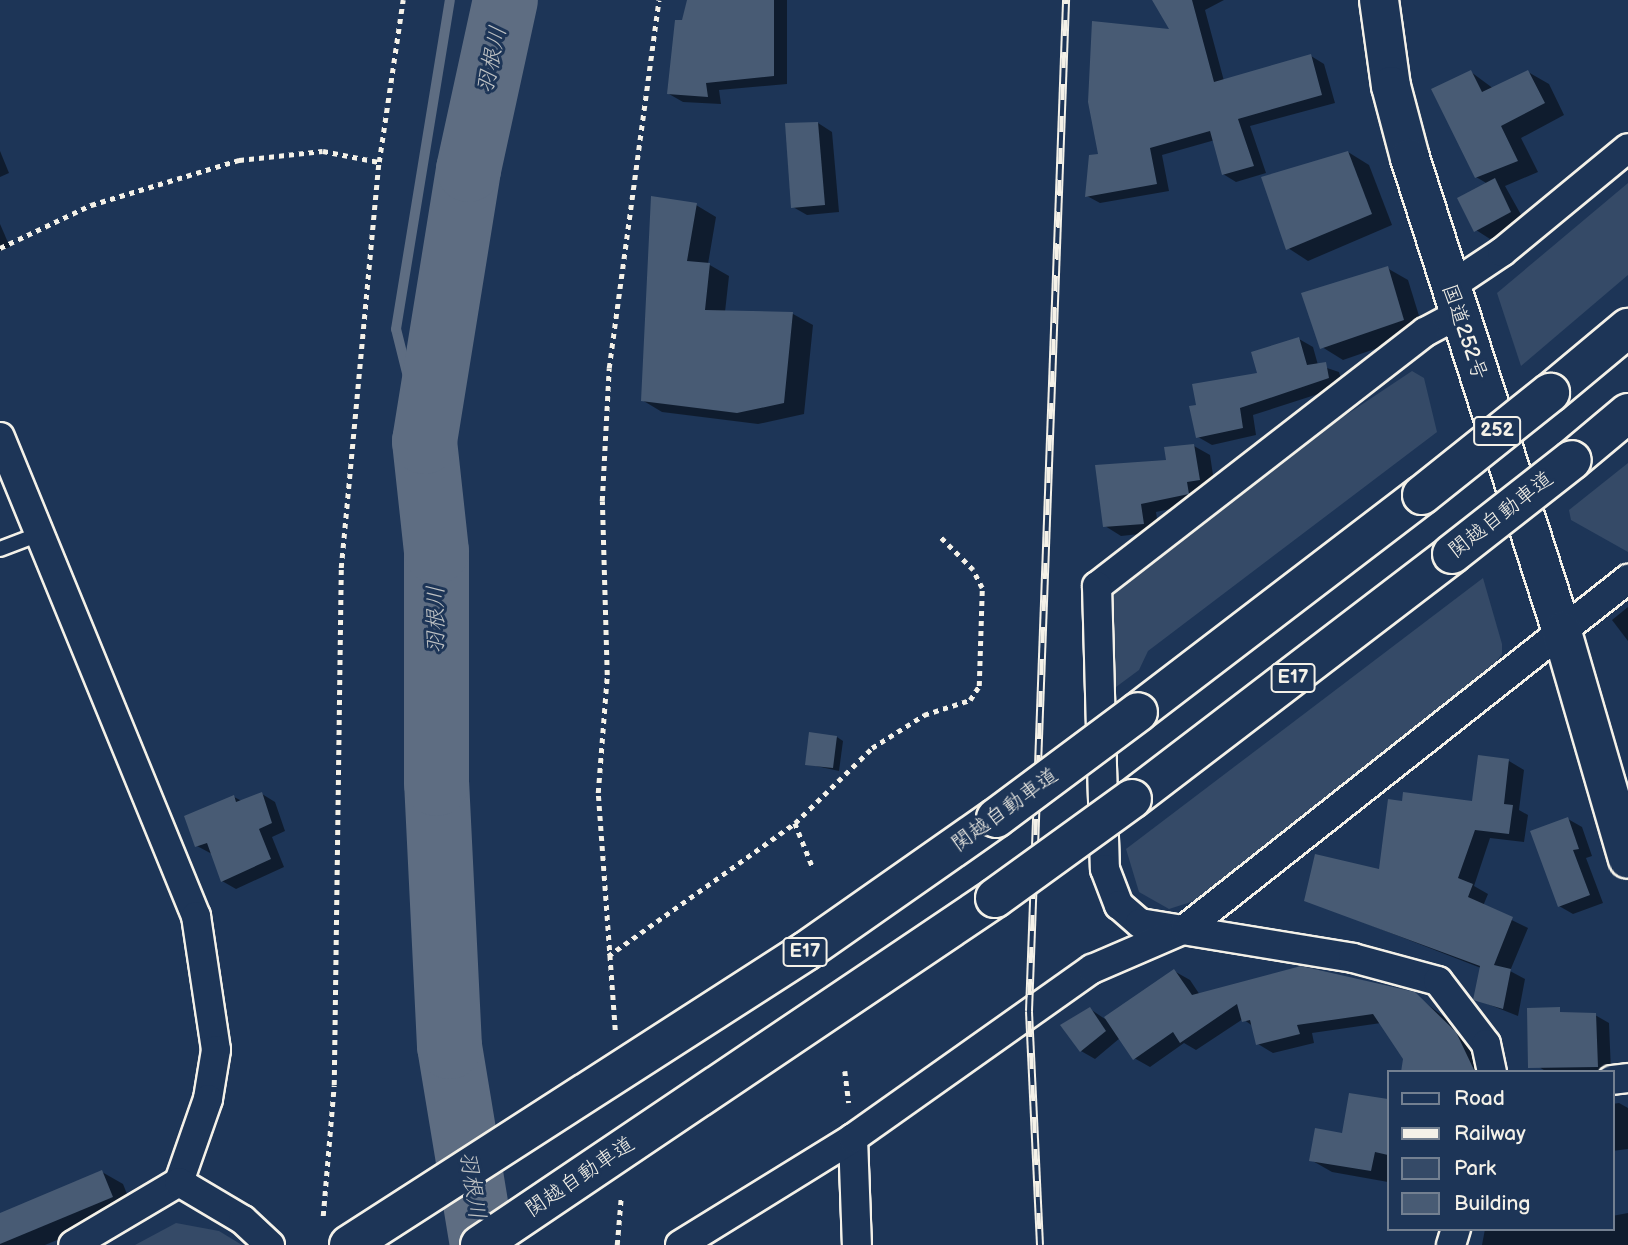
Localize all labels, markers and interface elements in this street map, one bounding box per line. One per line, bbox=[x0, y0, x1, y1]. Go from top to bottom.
water label: 羽根川 bbox=[471, 23, 513, 97]
street label: 国道252号 bbox=[1436, 281, 1492, 383]
road number: 252 bbox=[1472, 416, 1522, 446]
street label: 関越自動車道 bbox=[1444, 466, 1558, 564]
water label: 羽根川 bbox=[422, 586, 450, 654]
road number: E17 bbox=[1270, 663, 1316, 694]
street label: 関越自動車道 bbox=[947, 763, 1063, 857]
road number: E17 bbox=[782, 936, 828, 968]
legend bbox=[1386, 1070, 1614, 1231]
text: Road bbox=[1454, 1086, 1505, 1111]
text: Railway bbox=[1454, 1121, 1526, 1146]
street label: 関越自動車道 bbox=[521, 1131, 639, 1223]
water label: 羽根川 bbox=[453, 1149, 491, 1221]
text: Park bbox=[1454, 1156, 1496, 1181]
text: Building bbox=[1454, 1191, 1530, 1216]

